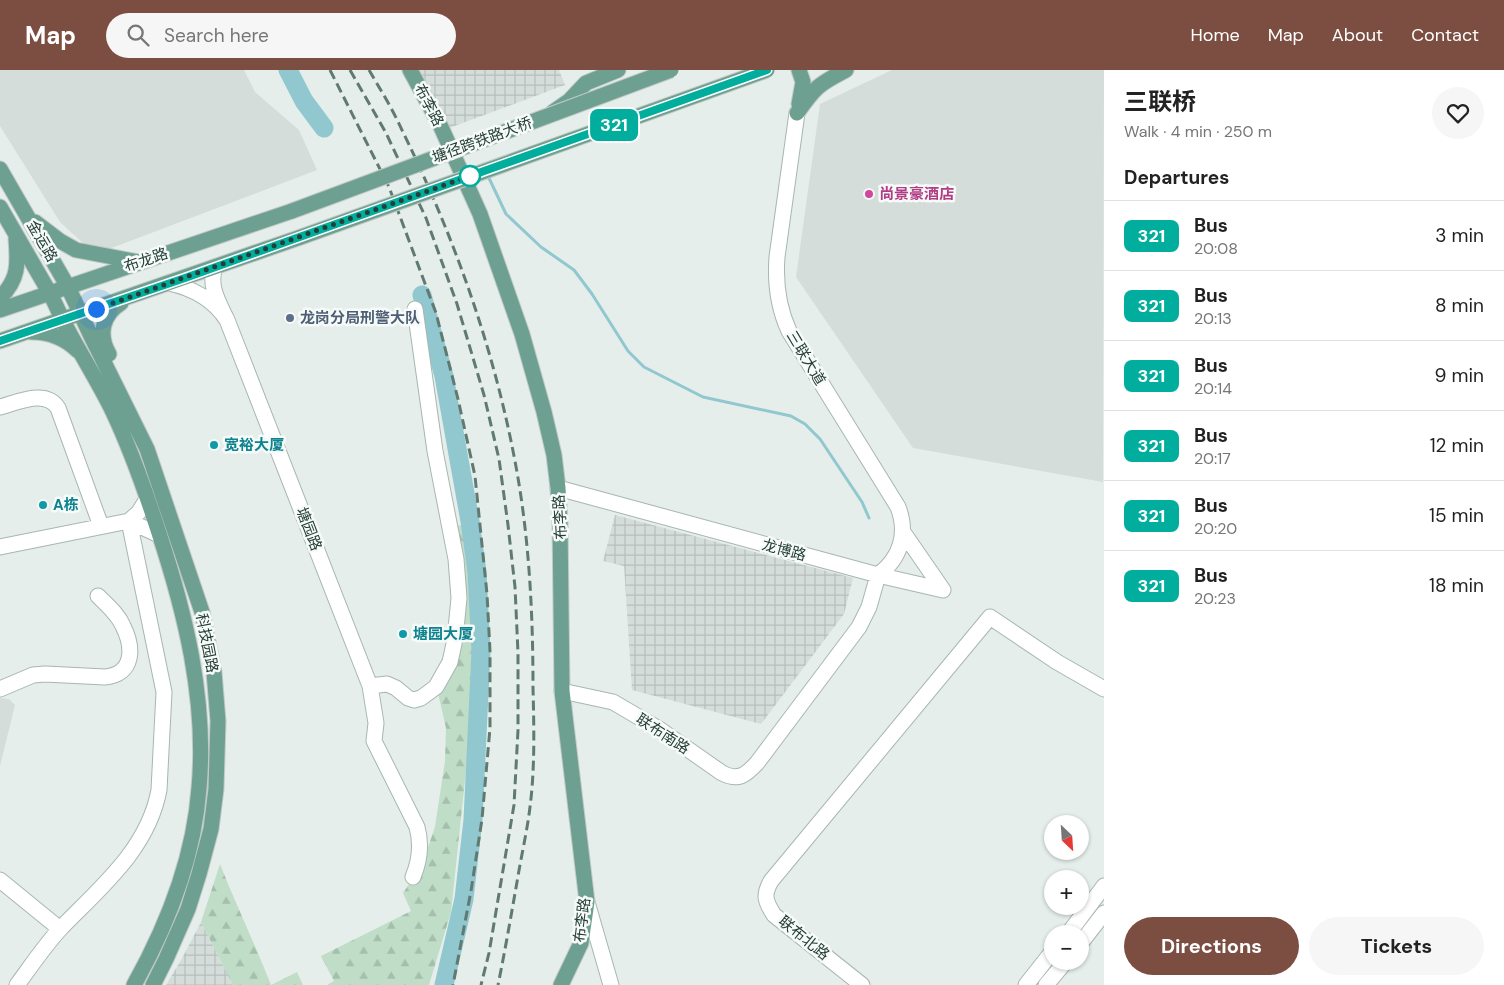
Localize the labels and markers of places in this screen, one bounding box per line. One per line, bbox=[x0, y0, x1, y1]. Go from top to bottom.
unlabelled marker bbox=[459, 165, 481, 187]
place label: 尚景豪酒店 bbox=[879, 184, 954, 204]
marker: 尚景豪酒店 bbox=[863, 188, 875, 200]
place label: 龙岗分局刑警大队 bbox=[300, 308, 420, 328]
marker: 龙岗分局刑警大队 bbox=[284, 312, 296, 324]
place label: 宽裕大厦 bbox=[224, 435, 284, 455]
marker: 宽裕大厦 bbox=[208, 439, 220, 451]
place label: A栋 bbox=[53, 495, 79, 515]
marker: A栋 bbox=[37, 499, 49, 511]
place label: 塘园大厦 bbox=[413, 624, 473, 644]
marker: 塘园大厦 bbox=[397, 628, 409, 640]

